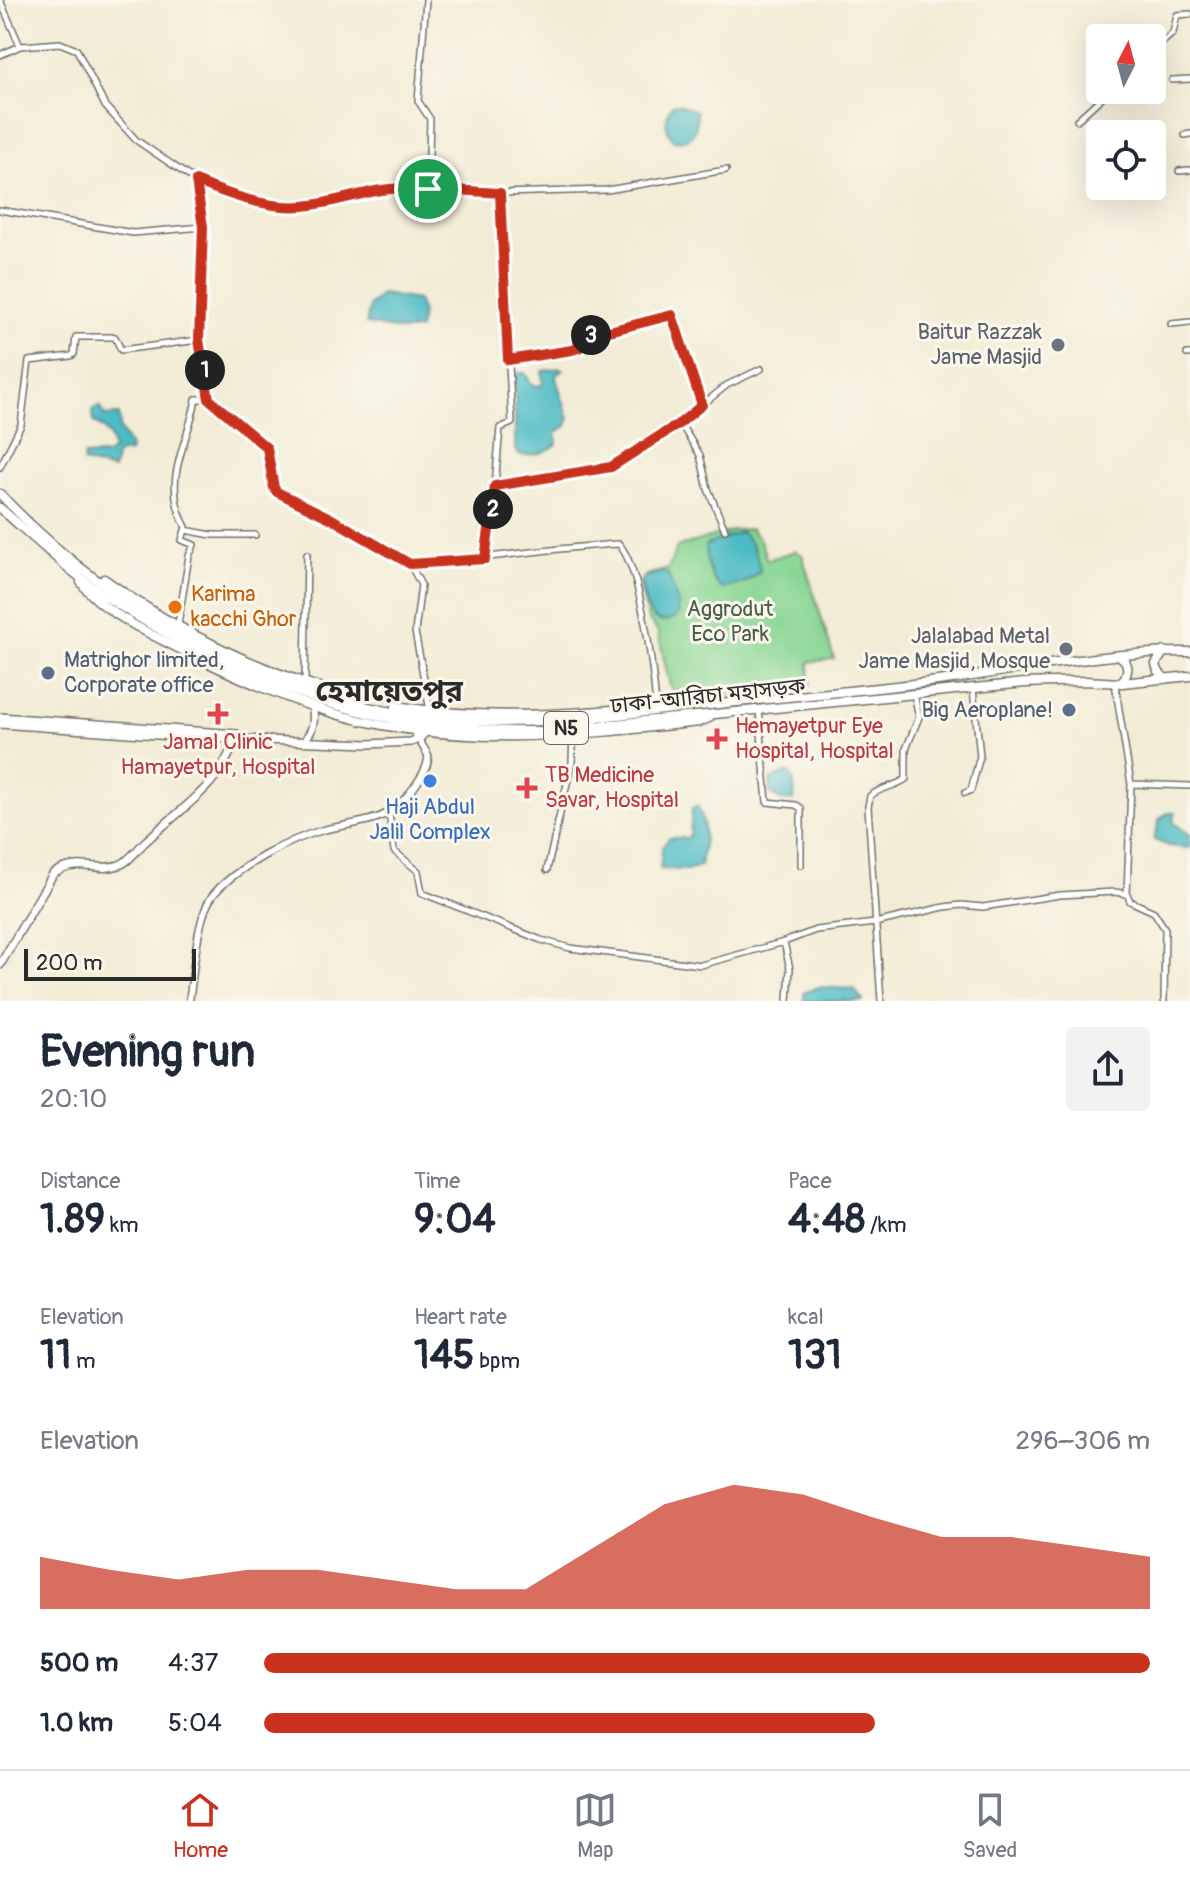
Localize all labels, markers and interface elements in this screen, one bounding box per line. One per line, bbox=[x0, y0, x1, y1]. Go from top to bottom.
north arrow bbox=[1086, 24, 1166, 104]
map controls bbox=[1086, 24, 1166, 200]
button: locate bbox=[1086, 120, 1166, 200]
pin bbox=[394, 155, 462, 223]
icon: arrive bbox=[406, 167, 450, 211]
pin: 3 bbox=[571, 315, 611, 355]
place label: Baitur Razzak Jame Masjid bbox=[918, 318, 1042, 371]
text: 3 bbox=[585, 321, 597, 349]
marker: Baitur Razzak Jame Masjid bbox=[1049, 336, 1067, 354]
pin: 1 bbox=[185, 350, 225, 390]
text: 1 bbox=[201, 356, 209, 384]
pin: 2 bbox=[473, 489, 513, 529]
text: 2 bbox=[487, 495, 499, 523]
place label: Karima kacchi Ghor bbox=[191, 580, 297, 633]
park label: Aggrodut Eco Park bbox=[687, 595, 773, 648]
marker: Karima kacchi Ghor bbox=[166, 598, 184, 616]
place label: Jalalabad Metal Jame Masjid, Mosque bbox=[858, 622, 1050, 675]
marker: Jalalabad Metal Jame Masjid, Mosque bbox=[1057, 640, 1075, 658]
place label: Matrighor limited, Corporate office bbox=[64, 646, 224, 699]
marker: Matrighor limited, Corporate office bbox=[39, 664, 57, 682]
street label: ঢাকা-আরিচা মহাসড়ক bbox=[608, 672, 807, 720]
district label: হেমায়েতপুর bbox=[315, 673, 464, 710]
place label: Big Aeroplane! bbox=[921, 696, 1053, 724]
marker: Big Aeroplane! bbox=[1060, 701, 1078, 719]
marker: Jamal Clinic Hamayetpur, Hospital bbox=[207, 703, 229, 725]
road number: N5 bbox=[544, 712, 588, 744]
place label: Hemayetpur Eye Hospital, Hospital bbox=[735, 712, 894, 765]
place label: Jamal Clinic Hamayetpur, Hospital bbox=[120, 728, 316, 781]
marker: Hemayetpur Eye Hospital, Hospital bbox=[706, 728, 728, 750]
place label: TB Medicine Savar, Hospital bbox=[545, 761, 679, 814]
marker: Haji Abdul Jalil Complex bbox=[421, 772, 439, 790]
marker: TB Medicine Savar, Hospital bbox=[516, 777, 538, 799]
place label: Haji Abdul Jalil Complex bbox=[369, 793, 491, 846]
scale bar bbox=[24, 945, 196, 981]
text: 200 m bbox=[36, 949, 103, 977]
text: Evening run bbox=[40, 1025, 255, 1080]
button: share bbox=[1066, 1027, 1150, 1111]
text: 20:10 bbox=[40, 1083, 107, 1115]
text: Distance bbox=[40, 1167, 120, 1195]
text: Time bbox=[414, 1167, 460, 1195]
text: Pace bbox=[788, 1167, 832, 1195]
text: 1.89 bbox=[40, 1195, 105, 1244]
text: 9:04 bbox=[414, 1195, 496, 1244]
text: 4:48 bbox=[788, 1195, 865, 1244]
text: km bbox=[105, 1211, 139, 1239]
text: /km bbox=[865, 1211, 907, 1239]
text: Elevation bbox=[40, 1303, 124, 1331]
text: Heart rate bbox=[414, 1303, 507, 1331]
text: kcal bbox=[788, 1303, 824, 1331]
text: 11 bbox=[40, 1331, 71, 1380]
text: 145 bbox=[414, 1331, 475, 1380]
text: 131 bbox=[788, 1331, 842, 1380]
text: m bbox=[71, 1347, 96, 1375]
text: bpm bbox=[475, 1347, 520, 1375]
text: Elevation bbox=[40, 1425, 139, 1457]
text: 296–306 m bbox=[1016, 1425, 1150, 1457]
text: 500 m bbox=[40, 1647, 118, 1679]
text: 4:37 bbox=[168, 1647, 218, 1679]
text: 1.0 km bbox=[40, 1707, 113, 1739]
text: 5:04 bbox=[168, 1707, 222, 1739]
tab: Home bbox=[173, 1788, 228, 1864]
tab: Map bbox=[573, 1788, 617, 1864]
tab: Saved bbox=[963, 1788, 1017, 1864]

